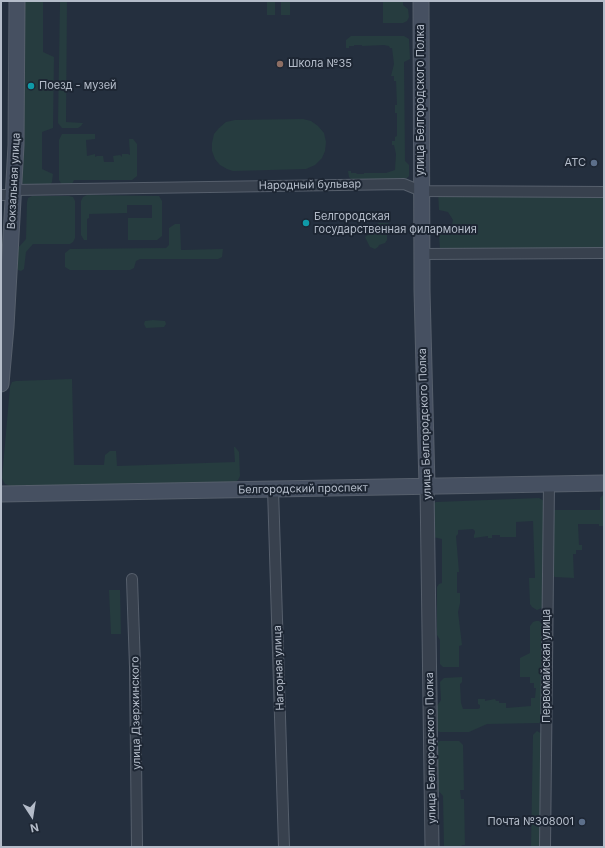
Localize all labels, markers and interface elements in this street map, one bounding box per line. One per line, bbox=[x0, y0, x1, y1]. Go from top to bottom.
street label: улица Белгородского Полка bbox=[414, 24, 428, 176]
place label: Школа №35 bbox=[288, 57, 352, 71]
marker: Школа №35 bbox=[275, 59, 285, 69]
place label: Поезд - музей bbox=[39, 79, 117, 93]
marker: Поезд - музей bbox=[26, 81, 36, 91]
street label: Вокзальная улица bbox=[5, 132, 23, 230]
place label: АТС bbox=[565, 156, 586, 170]
marker: АТС bbox=[589, 158, 599, 168]
street label: Народный бульвар bbox=[259, 178, 361, 192]
place label: Белгородская государственная филармония bbox=[314, 210, 477, 236]
marker: Белгородская государственная филармония bbox=[301, 218, 311, 228]
street label: улица Белгородского Полка bbox=[416, 348, 434, 500]
street label: Белгородский проспект bbox=[238, 481, 368, 497]
street label: Первомайская улица bbox=[540, 609, 554, 723]
street label: Нагорная улица bbox=[271, 625, 287, 711]
street label: улица Дзержинского bbox=[128, 656, 144, 770]
street label: улица Белгородского Полка bbox=[423, 672, 439, 824]
north arrow bbox=[12, 796, 52, 836]
place label: Почта №308001 bbox=[487, 815, 574, 829]
marker: Почта №308001 bbox=[577, 817, 587, 827]
text: N bbox=[29, 820, 40, 835]

